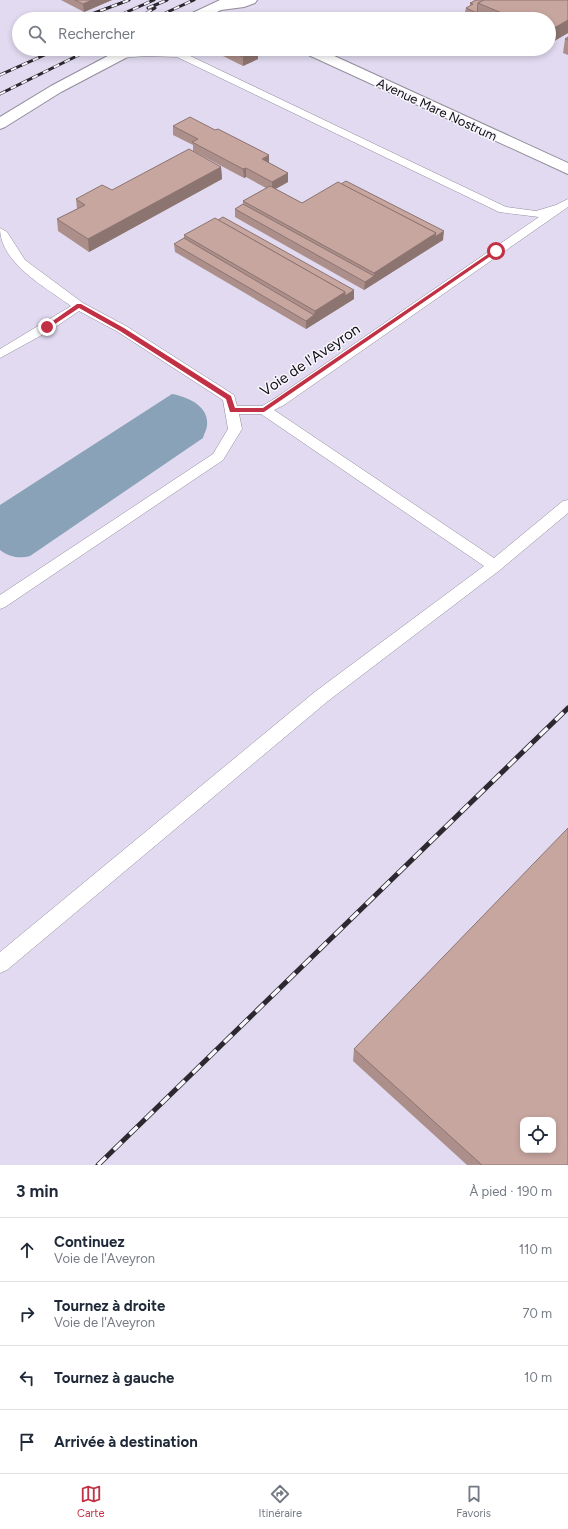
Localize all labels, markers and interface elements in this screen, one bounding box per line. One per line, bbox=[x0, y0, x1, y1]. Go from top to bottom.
search box bbox=[12, 12, 556, 56]
icon: search bbox=[26, 23, 48, 45]
text: Rechercher bbox=[58, 25, 135, 43]
street label: Avenue Mare Nostrum bbox=[374, 75, 499, 144]
route start bbox=[487, 242, 505, 260]
route end bbox=[38, 318, 56, 336]
street label: Voie de l'Aveyron bbox=[257, 320, 363, 400]
map controls bbox=[520, 1117, 556, 1153]
button: locate bbox=[520, 1117, 556, 1153]
text: 3 min bbox=[16, 1181, 58, 1201]
text: À pied · 190 m bbox=[470, 1184, 552, 1199]
text: Continuez bbox=[54, 1233, 125, 1251]
icon: ahead bbox=[16, 1239, 38, 1261]
text: 110 m bbox=[519, 1242, 552, 1257]
text: Voie de l'Aveyron bbox=[54, 1251, 155, 1266]
text: Tournez à droite bbox=[54, 1297, 165, 1315]
icon: right bbox=[16, 1303, 38, 1325]
text: 70 m bbox=[522, 1306, 552, 1321]
text: Voie de l'Aveyron bbox=[54, 1315, 155, 1330]
icon: left bbox=[16, 1367, 38, 1389]
text: Tournez à gauche bbox=[54, 1369, 174, 1387]
text: 10 m bbox=[524, 1370, 552, 1385]
icon: arrive bbox=[16, 1431, 38, 1453]
text: Arrivée à destination bbox=[54, 1433, 198, 1451]
tab: Carte bbox=[77, 1483, 104, 1520]
tab: Itinéraire bbox=[259, 1483, 302, 1520]
tab: Favoris bbox=[456, 1483, 491, 1520]

